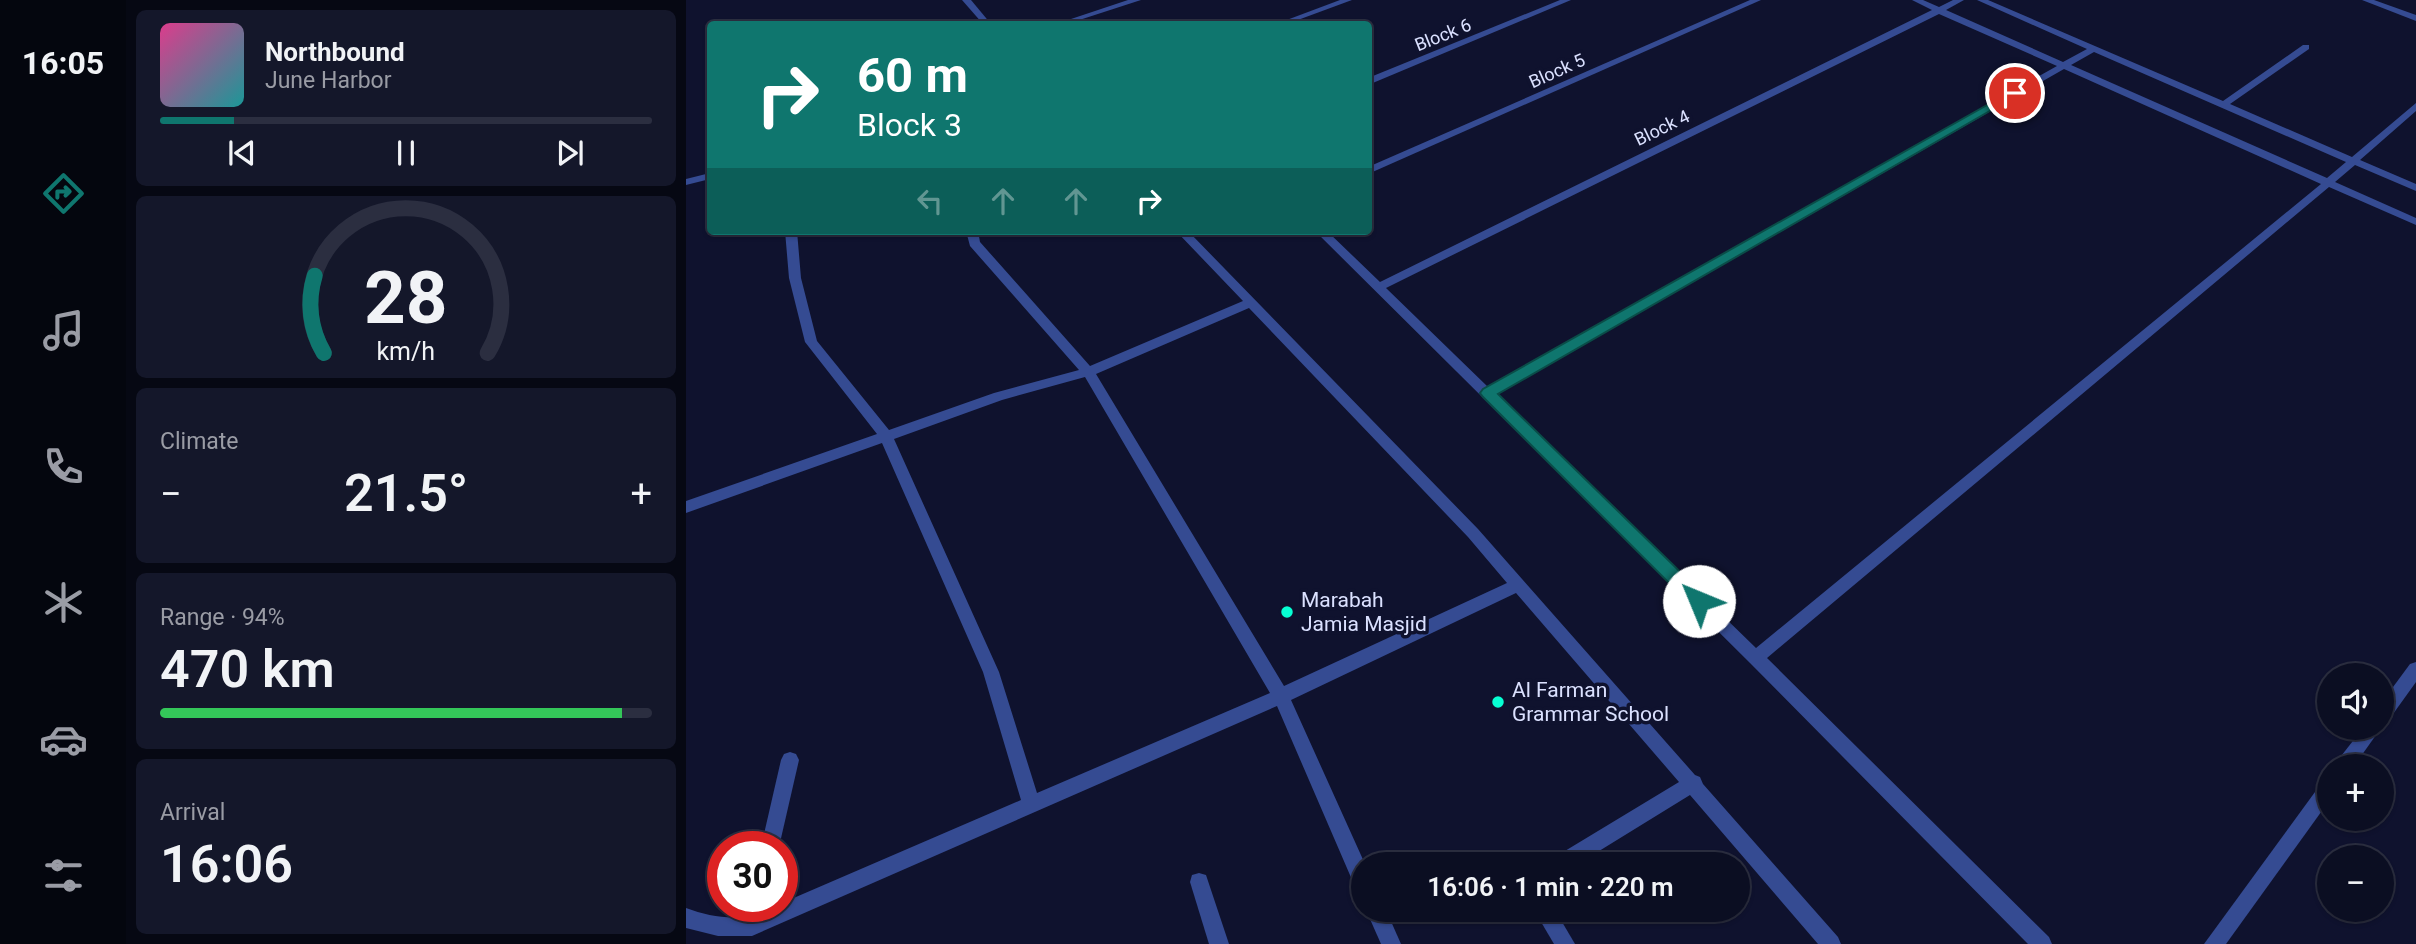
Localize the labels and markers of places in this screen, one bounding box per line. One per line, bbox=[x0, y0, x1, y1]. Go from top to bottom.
pin bbox=[1985, 63, 2045, 123]
place label: Marabah Jamia Masjid bbox=[1301, 588, 1427, 636]
marker: Marabah Jamia Masjid bbox=[1279, 604, 1295, 620]
place label: Al Farman Grammar School bbox=[1512, 678, 1669, 726]
marker: Al Farman Grammar School bbox=[1490, 694, 1506, 710]

